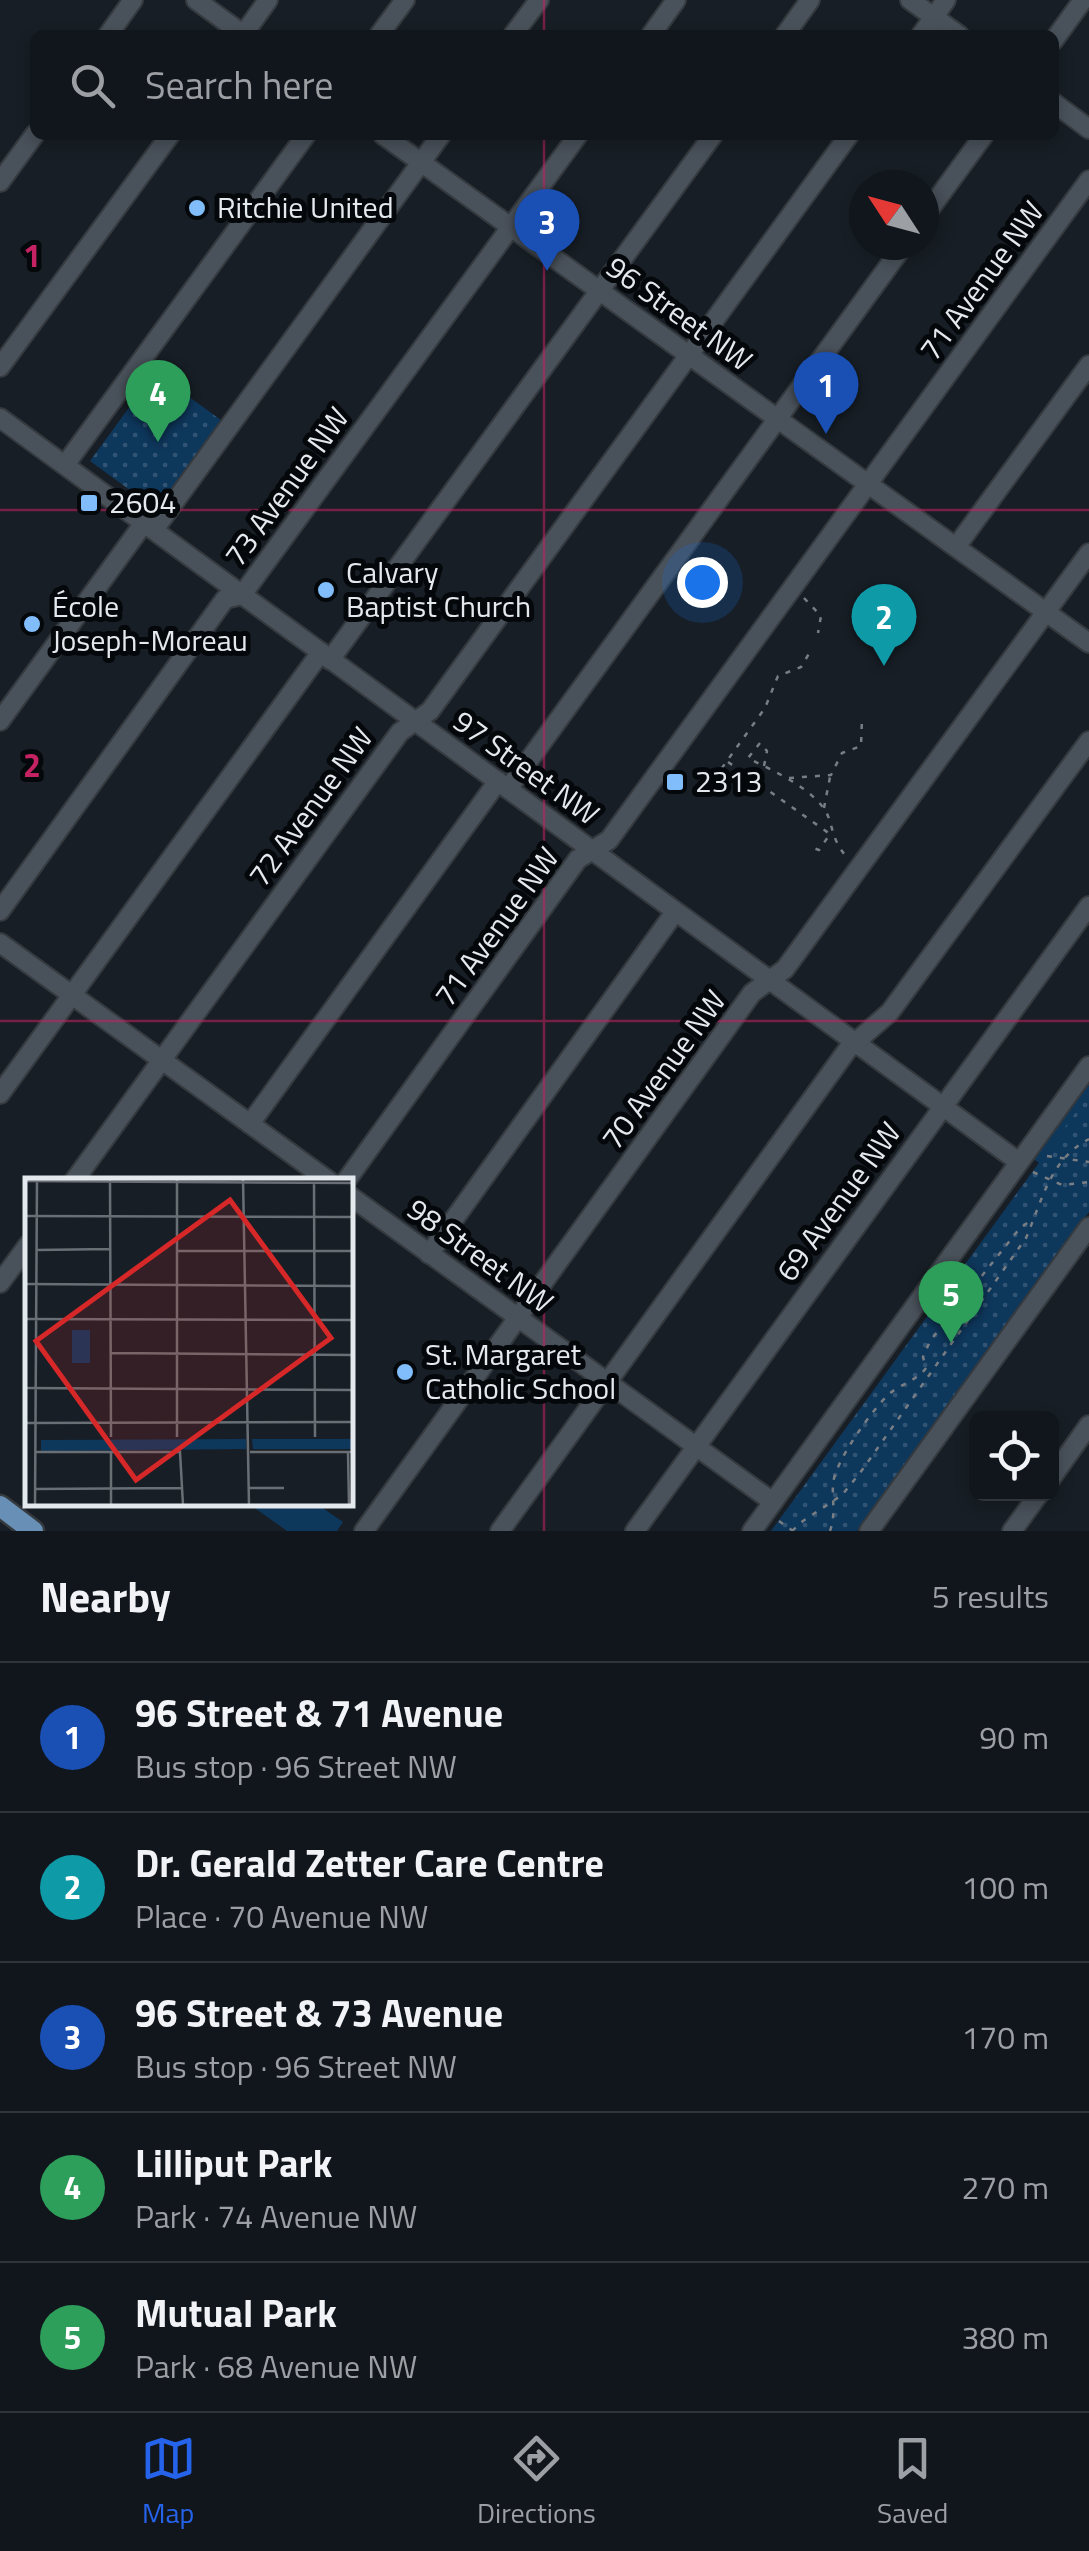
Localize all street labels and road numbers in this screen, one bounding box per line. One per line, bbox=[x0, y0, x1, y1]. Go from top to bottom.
street label: 71 Avenue NW bbox=[907, 191, 1055, 370]
street label: 96 Street NW bbox=[597, 244, 762, 382]
street label: 73 Avenue NW bbox=[212, 397, 360, 576]
street label: 97 Street NW bbox=[444, 698, 609, 836]
street label: 72 Avenue NW bbox=[236, 717, 384, 896]
street label: 71 Avenue NW bbox=[422, 837, 570, 1016]
street label: 70 Avenue NW bbox=[589, 980, 737, 1159]
street label: 69 Avenue NW bbox=[764, 1112, 912, 1291]
street label: 98 Street NW bbox=[398, 1186, 563, 1324]

